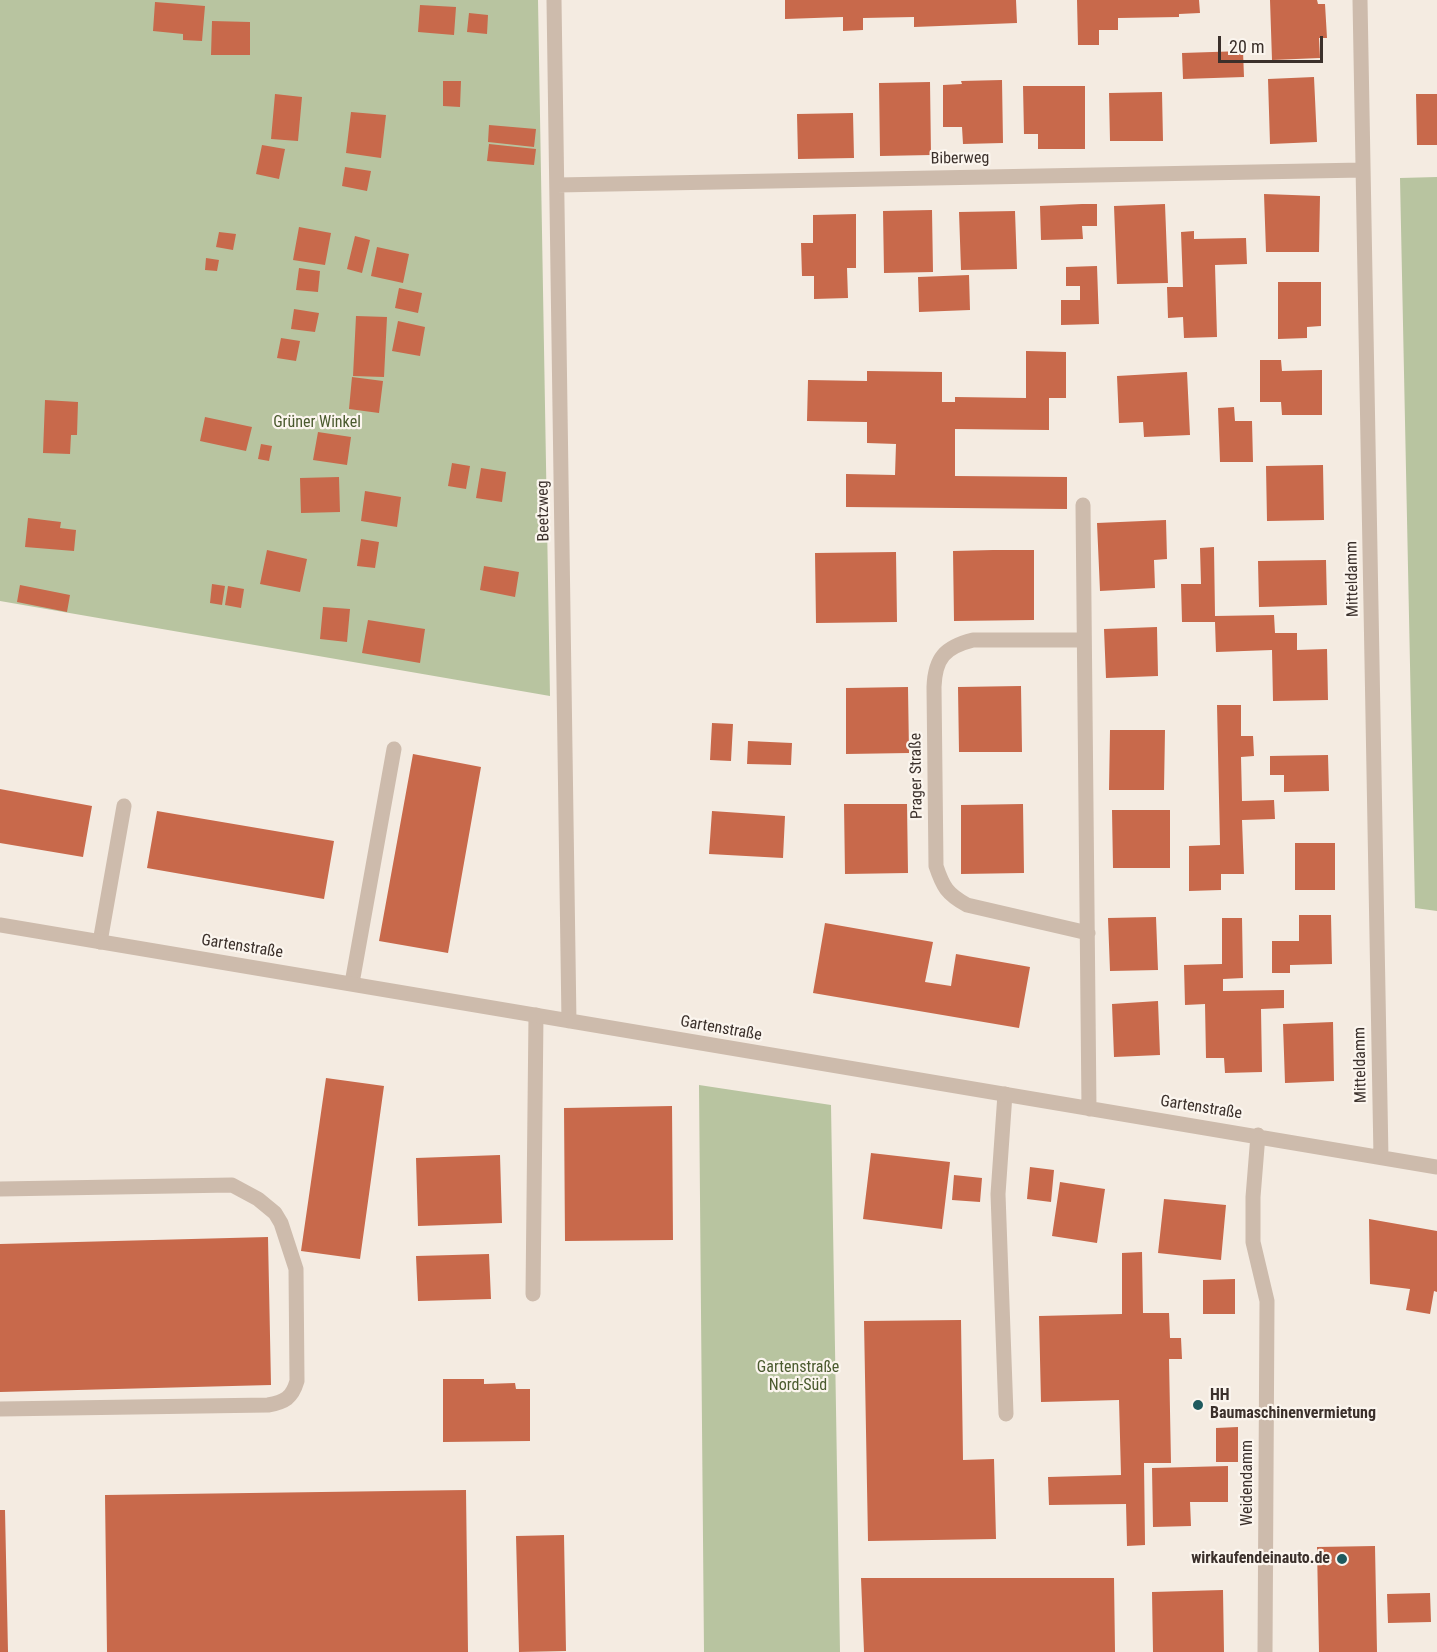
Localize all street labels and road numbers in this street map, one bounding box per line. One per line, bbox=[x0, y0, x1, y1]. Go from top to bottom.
street label: Biberweg bbox=[931, 149, 989, 169]
street label: Beetzweg bbox=[534, 480, 554, 542]
street label: Mitteldamm bbox=[1343, 541, 1363, 617]
street label: Prager Straße bbox=[907, 733, 927, 819]
street label: Gartenstraße bbox=[200, 931, 284, 963]
street label: Gartenstraße bbox=[679, 1012, 763, 1046]
street label: Mitteldamm bbox=[1351, 1027, 1371, 1103]
street label: Gartenstraße bbox=[1159, 1092, 1243, 1124]
street label: Weidendamm bbox=[1238, 1440, 1258, 1526]

